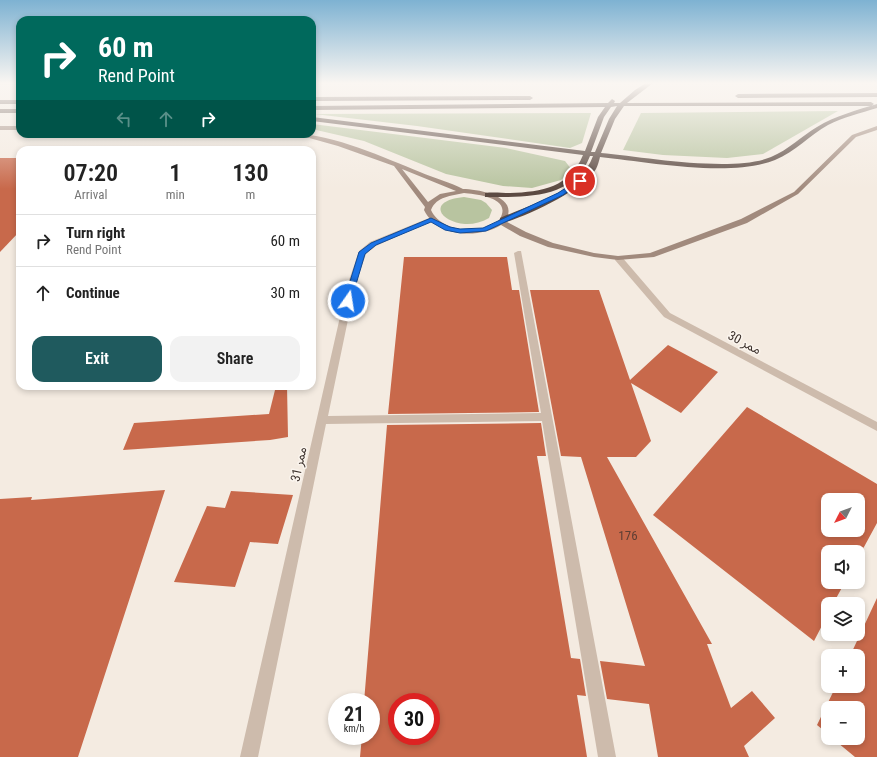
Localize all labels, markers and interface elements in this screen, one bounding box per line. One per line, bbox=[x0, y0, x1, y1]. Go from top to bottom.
text: 60 m bbox=[98, 31, 154, 64]
icon: right bbox=[32, 32, 84, 84]
text: Rend Point bbox=[98, 65, 175, 86]
icon: left bbox=[113, 108, 135, 130]
icon: ahead bbox=[155, 108, 177, 130]
icon: right bbox=[197, 108, 219, 130]
text: 07:20 bbox=[64, 159, 118, 187]
text: 1 bbox=[169, 159, 181, 187]
text: 130 bbox=[232, 159, 268, 187]
pin bbox=[563, 164, 597, 198]
icon: arrive bbox=[569, 170, 591, 192]
text: Arrival bbox=[74, 187, 107, 202]
text: min bbox=[166, 187, 185, 202]
text: m bbox=[245, 187, 255, 202]
text: Turn right bbox=[66, 224, 125, 242]
icon: right bbox=[32, 230, 54, 252]
text: 60 m bbox=[270, 232, 300, 250]
text: Rend Point bbox=[66, 242, 122, 257]
position arrow bbox=[327, 280, 369, 322]
icon: ahead bbox=[32, 282, 54, 304]
text: Continue bbox=[66, 284, 120, 302]
text: 30 m bbox=[270, 284, 300, 302]
street label: ممر 30 bbox=[726, 328, 764, 357]
button: Exit bbox=[32, 336, 162, 382]
button: Share bbox=[170, 336, 300, 382]
street label: ممر 31 bbox=[287, 445, 310, 483]
north arrow bbox=[821, 493, 865, 537]
map controls bbox=[821, 493, 865, 745]
house number: 176 bbox=[618, 528, 638, 543]
button: sound bbox=[821, 545, 865, 589]
button: layers bbox=[821, 597, 865, 641]
button: + bbox=[821, 649, 865, 693]
speed limit sign: 30 bbox=[388, 693, 440, 745]
button: − bbox=[821, 701, 865, 745]
text: 21 bbox=[344, 702, 364, 726]
text: km/h bbox=[344, 723, 364, 734]

